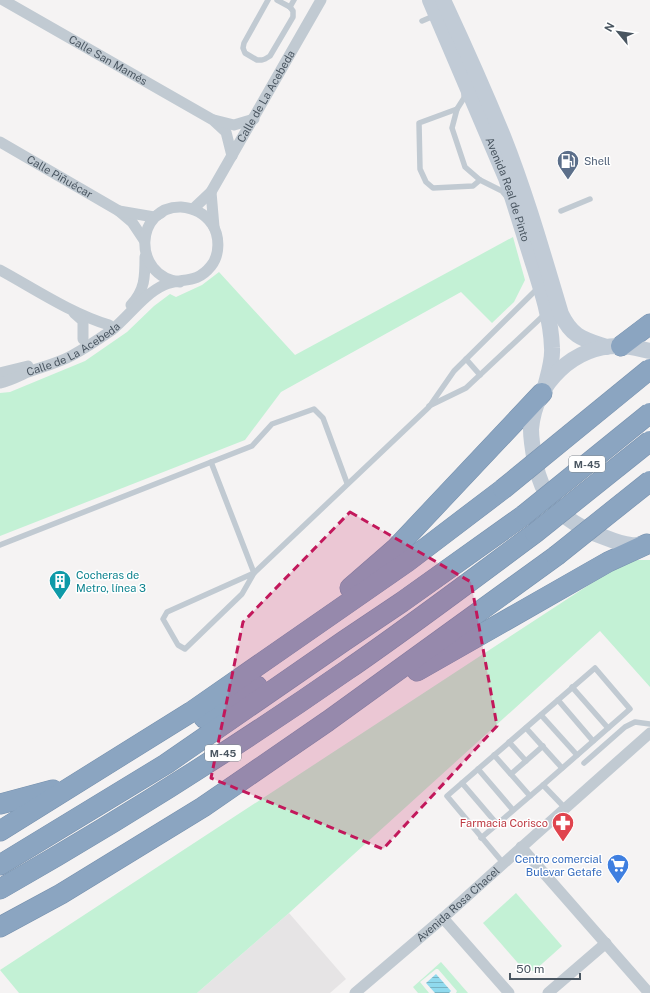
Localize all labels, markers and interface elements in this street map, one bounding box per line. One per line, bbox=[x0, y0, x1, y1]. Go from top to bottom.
north arrow bbox=[598, 12, 638, 52]
text: N bbox=[602, 20, 617, 34]
street label: Calle San Mamés bbox=[67, 33, 150, 87]
street label: Calle de La Acebeda bbox=[235, 48, 297, 145]
street label: Avenida Real de Pinto bbox=[483, 135, 532, 243]
fuel station icon: Shell bbox=[555, 148, 581, 181]
street label: Calle Piñuécar bbox=[25, 153, 95, 200]
place label: Shell bbox=[584, 155, 610, 167]
street label: Calle de La Acebeda bbox=[25, 320, 122, 378]
road number: M-45 bbox=[569, 456, 605, 472]
building icon: Cocheras de Metro, línea 3 bbox=[47, 568, 73, 601]
place label: Cocheras de Metro, línea 3 bbox=[76, 569, 146, 594]
road number: M-45 bbox=[205, 745, 241, 761]
pharmacy icon: Farmacia Corisco bbox=[550, 810, 576, 843]
place label: Farmacia Corisco bbox=[460, 817, 548, 829]
supermarket icon: Centro comercial Bulevar Getafe bbox=[605, 852, 631, 885]
place label: Centro comercial Bulevar Getafe bbox=[515, 853, 602, 878]
street label: Avenida Rosa Chacel bbox=[414, 864, 502, 944]
scale bar bbox=[510, 955, 580, 981]
text: 50 m bbox=[516, 962, 544, 976]

